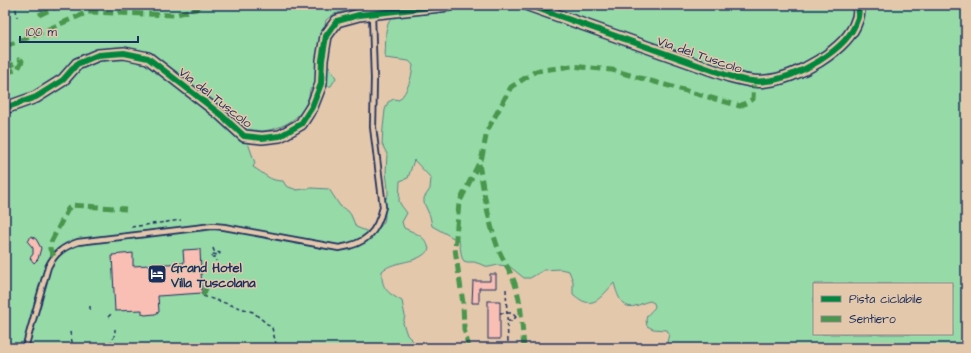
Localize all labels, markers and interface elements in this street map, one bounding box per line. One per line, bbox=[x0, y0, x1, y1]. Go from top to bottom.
scale bar bbox=[20, 18, 138, 44]
text: 100 m bbox=[26, 24, 57, 41]
street label: Via del Tuscolo bbox=[655, 32, 745, 78]
street label: Via del Tuscolo bbox=[175, 63, 257, 133]
place label: Grand Hotel Villa Tuscolana bbox=[170, 259, 256, 292]
hotel icon: Grand Hotel Villa Tuscolana bbox=[146, 263, 168, 285]
legend bbox=[813, 283, 953, 335]
text: Pista ciclabile bbox=[849, 291, 923, 308]
text: Sentiero bbox=[849, 311, 896, 328]

